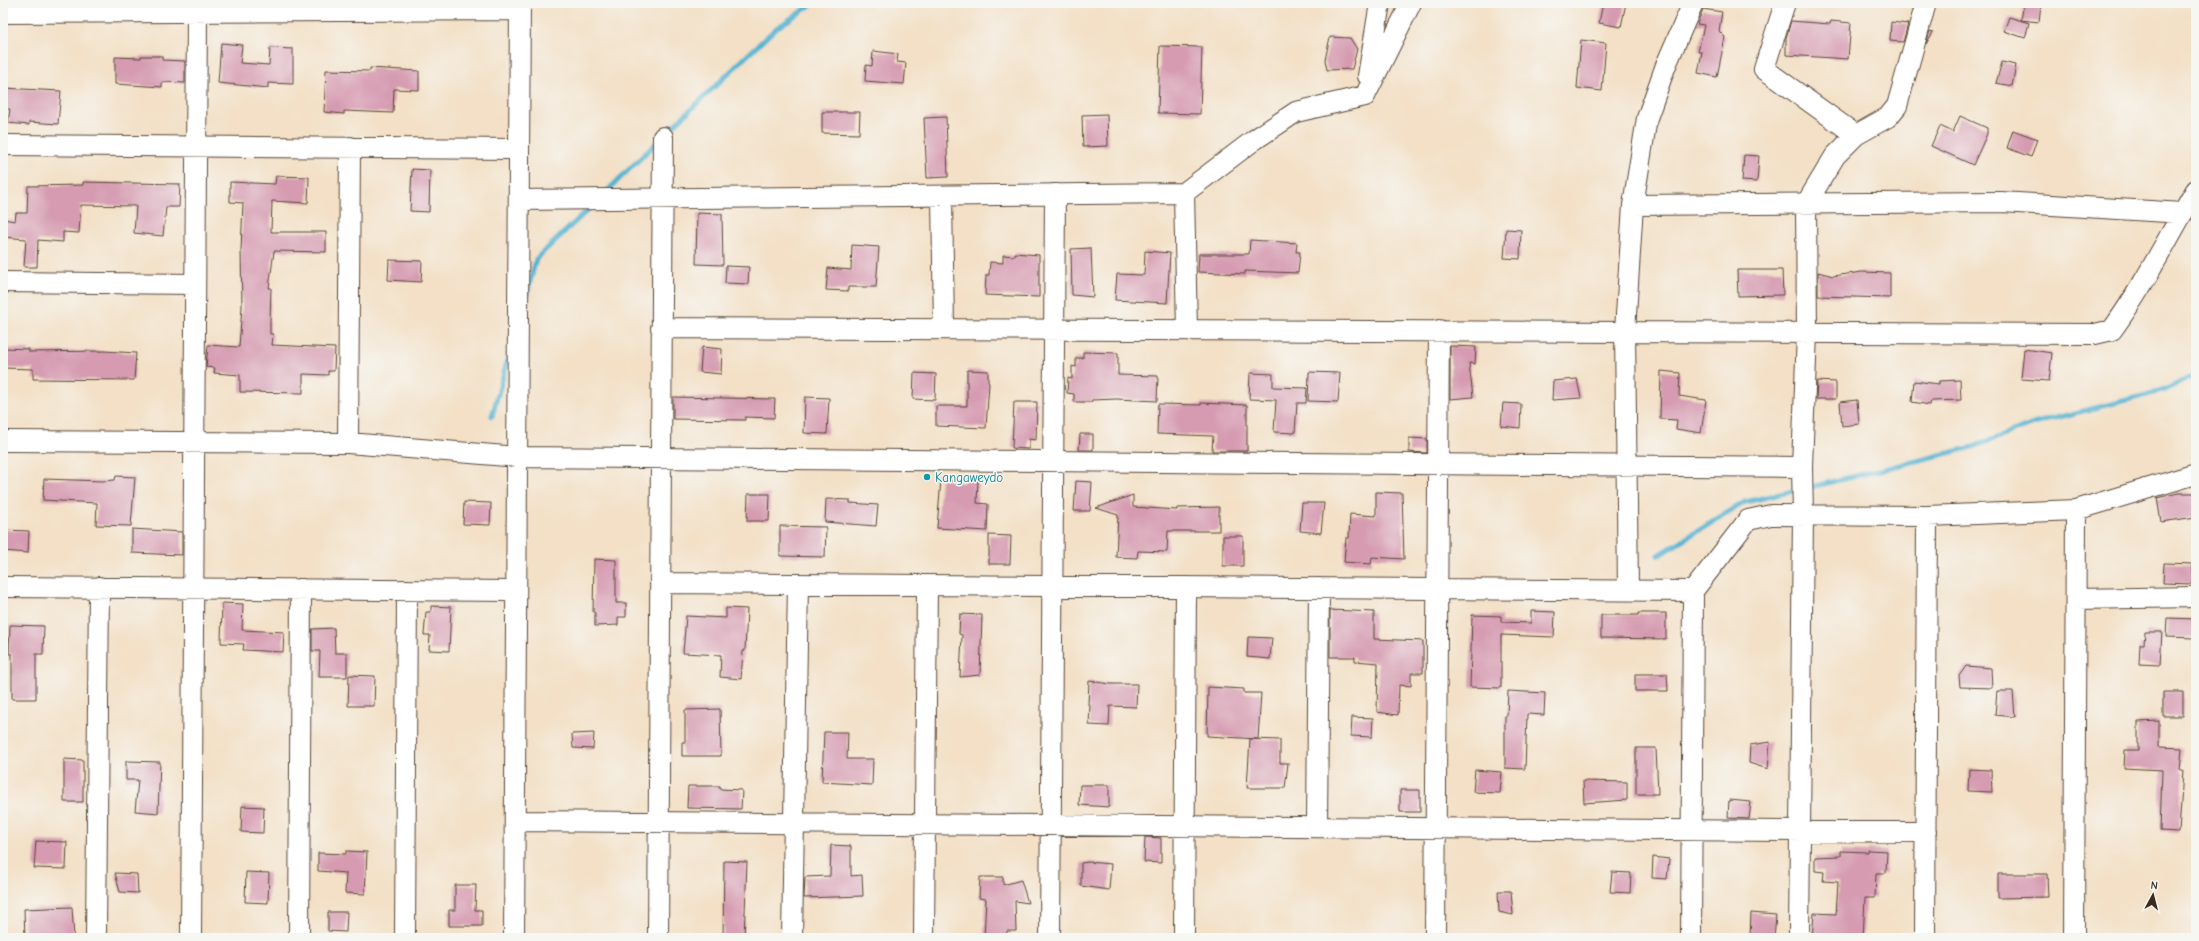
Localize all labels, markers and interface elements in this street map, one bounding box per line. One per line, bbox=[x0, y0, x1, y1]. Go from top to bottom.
place label: Kangaweydo bbox=[935, 470, 1003, 485]
marker: Kangaweydo bbox=[922, 472, 932, 482]
north arrow bbox=[2133, 875, 2173, 915]
text: N bbox=[2150, 879, 2159, 892]

